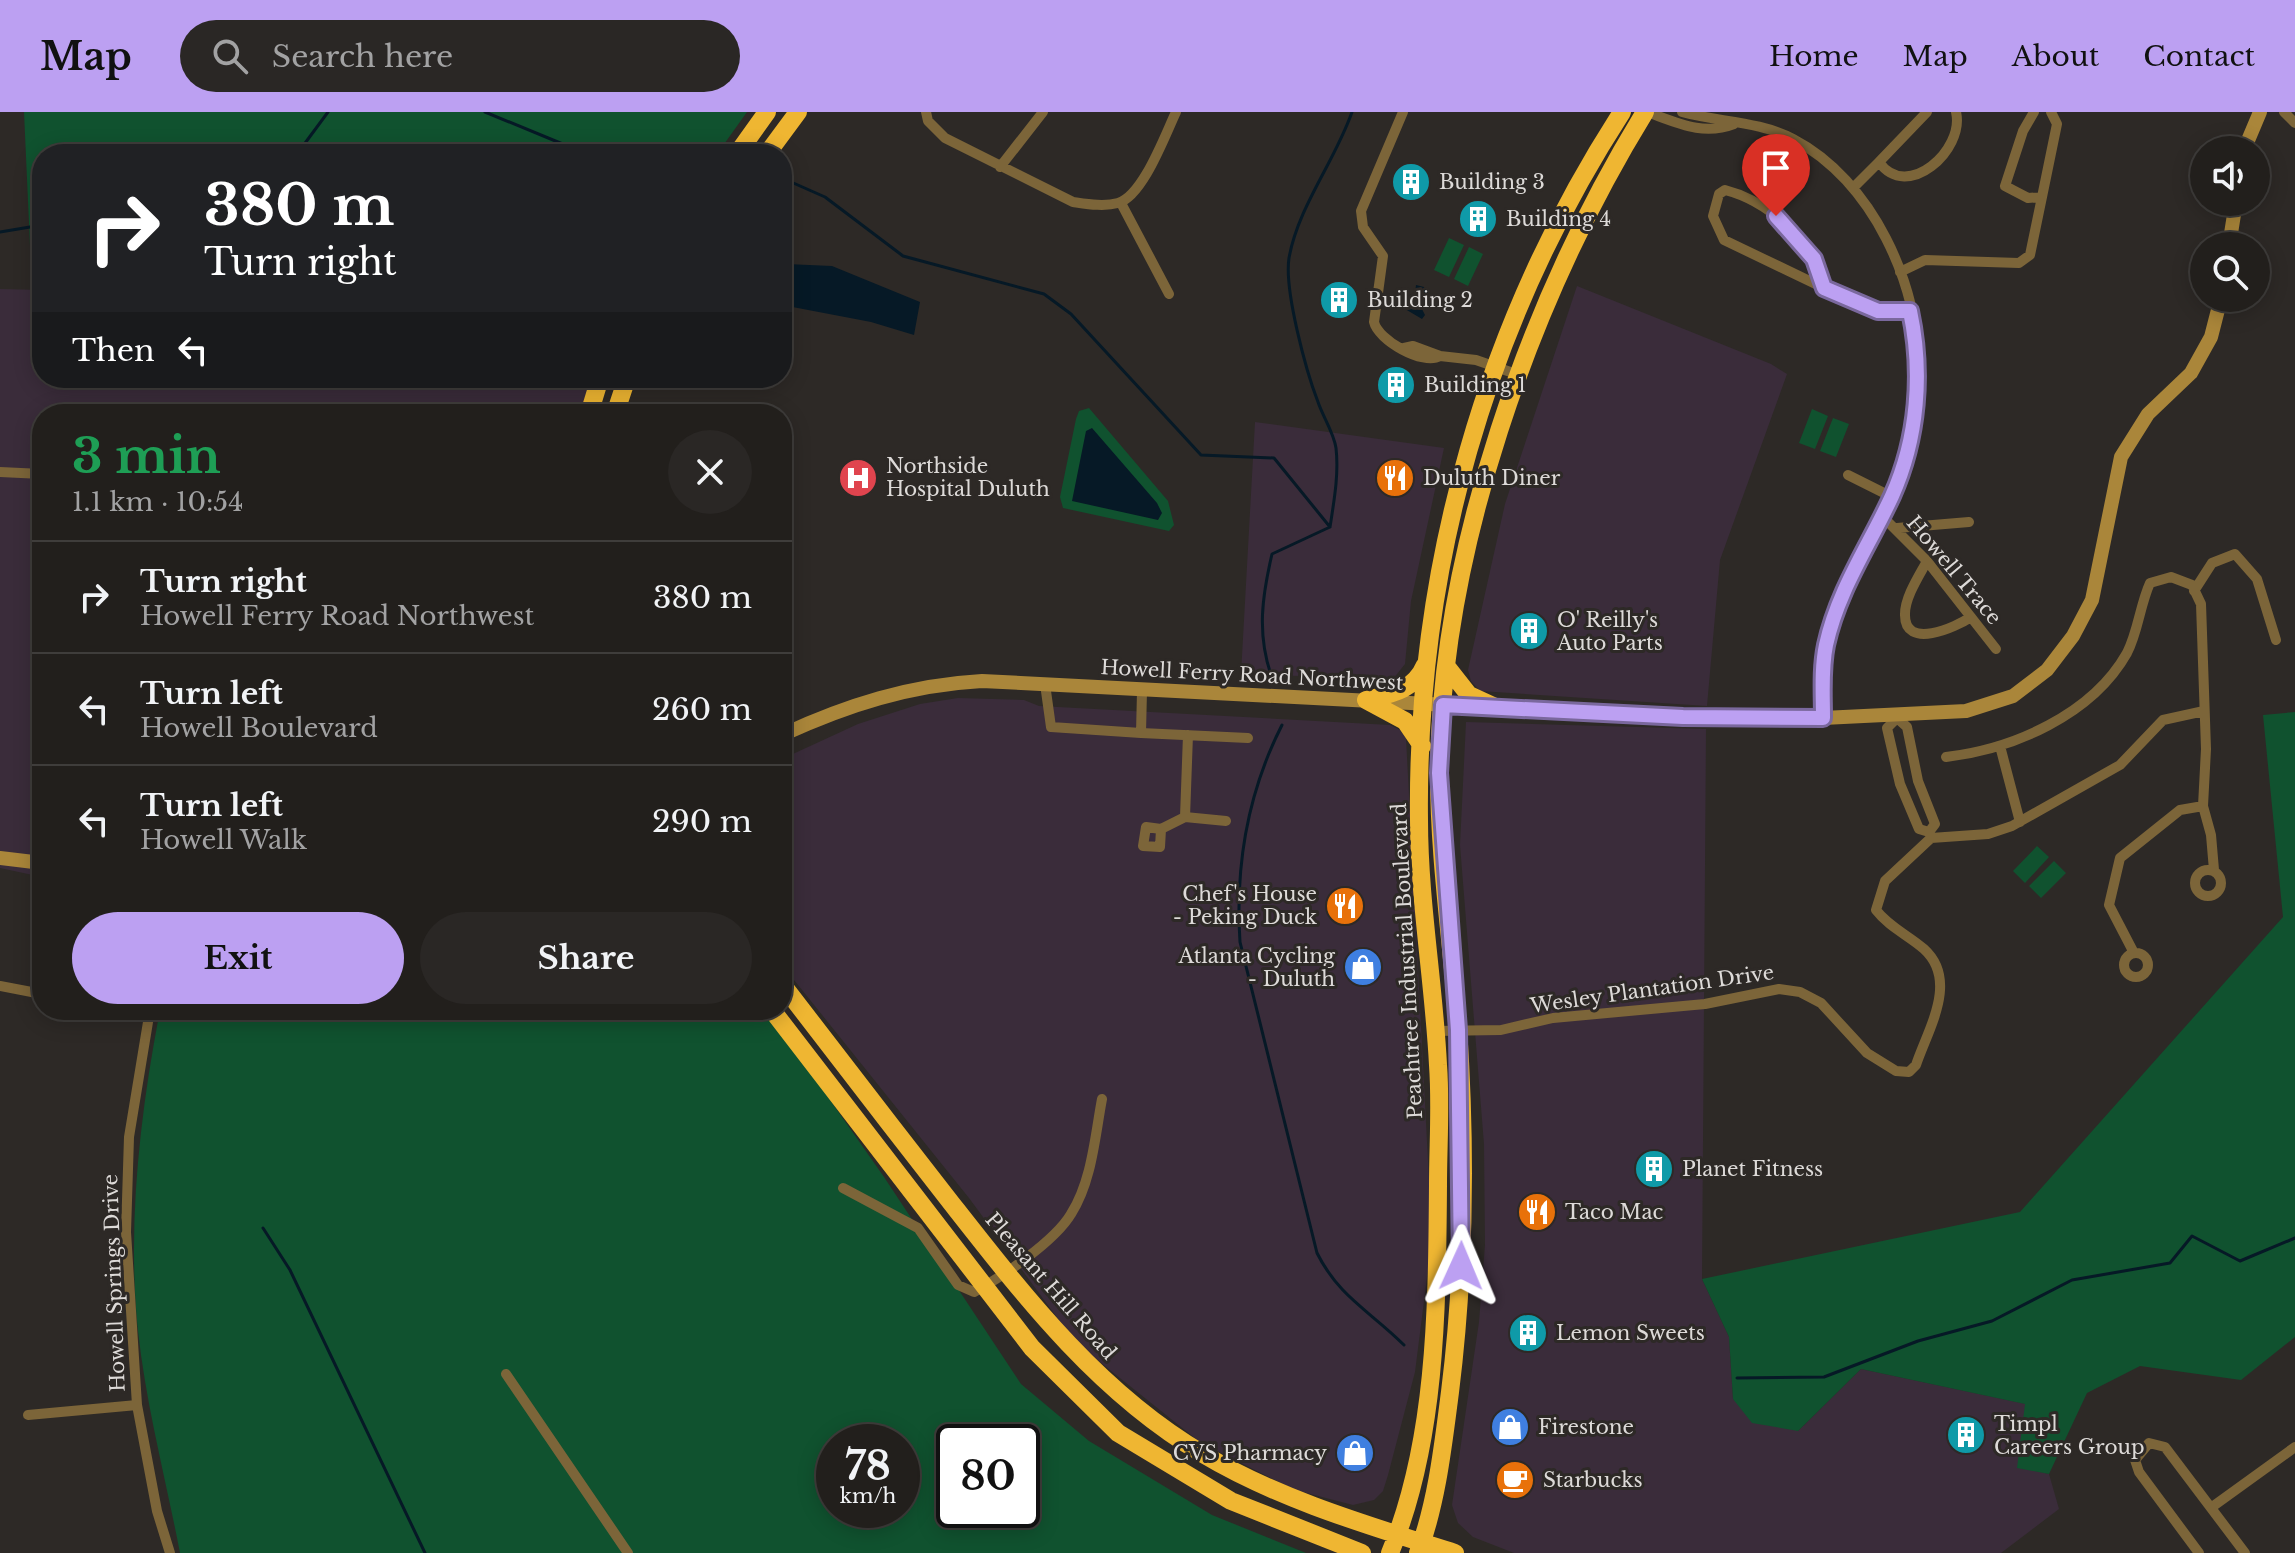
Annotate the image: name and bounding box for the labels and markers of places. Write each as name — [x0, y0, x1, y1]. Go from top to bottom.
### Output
pin — [1742, 134, 1810, 216]
building icon: Building 3 — [1390, 161, 1432, 203]
place label: Building 3 — [1439, 170, 1545, 194]
building icon: Building 4 — [1457, 198, 1499, 240]
place label: Building 4 — [1506, 207, 1611, 231]
building icon: Building 2 — [1318, 279, 1360, 321]
place label: Building 2 — [1367, 288, 1473, 312]
building icon: Building 1 — [1375, 364, 1417, 406]
place label: Building 1 — [1424, 373, 1526, 397]
place label: Northside Hospital Duluth — [886, 454, 1050, 501]
hospital icon: Northside Hospital Duluth — [837, 457, 879, 499]
restaurant icon: Duluth Diner — [1374, 457, 1416, 499]
place label: Duluth Diner — [1423, 466, 1561, 490]
place label: O' Reilly's Auto Parts — [1556, 608, 1663, 655]
building icon: O' Reilly's Auto Parts — [1508, 610, 1550, 652]
place label: Chef's House - Peking Duck — [1173, 882, 1318, 929]
restaurant icon: Chef's House - Peking Duck — [1324, 885, 1366, 927]
place label: Atlanta Cycling - Duluth — [1177, 944, 1336, 991]
shop icon: Atlanta Cycling - Duluth — [1342, 946, 1384, 988]
building icon: Planet Fitness — [1633, 1148, 1675, 1190]
place label: Planet Fitness — [1682, 1157, 1823, 1181]
restaurant icon: Taco Mac — [1516, 1191, 1558, 1233]
place label: Taco Mac — [1565, 1200, 1663, 1224]
building icon: Lemon Sweets — [1507, 1312, 1549, 1354]
place label: Lemon Sweets — [1556, 1321, 1705, 1345]
shop icon: Firestone — [1489, 1406, 1531, 1448]
place label: Timpl Careers Group — [1994, 1412, 2145, 1459]
building icon: Timpl Careers Group — [1945, 1414, 1987, 1456]
place label: Firestone — [1538, 1415, 1634, 1439]
shop icon: CVS Pharmacy — [1334, 1432, 1376, 1474]
place label: CVS Pharmacy — [1173, 1441, 1327, 1465]
cafe icon: Starbucks — [1494, 1459, 1536, 1501]
place label: Starbucks — [1543, 1468, 1643, 1492]

